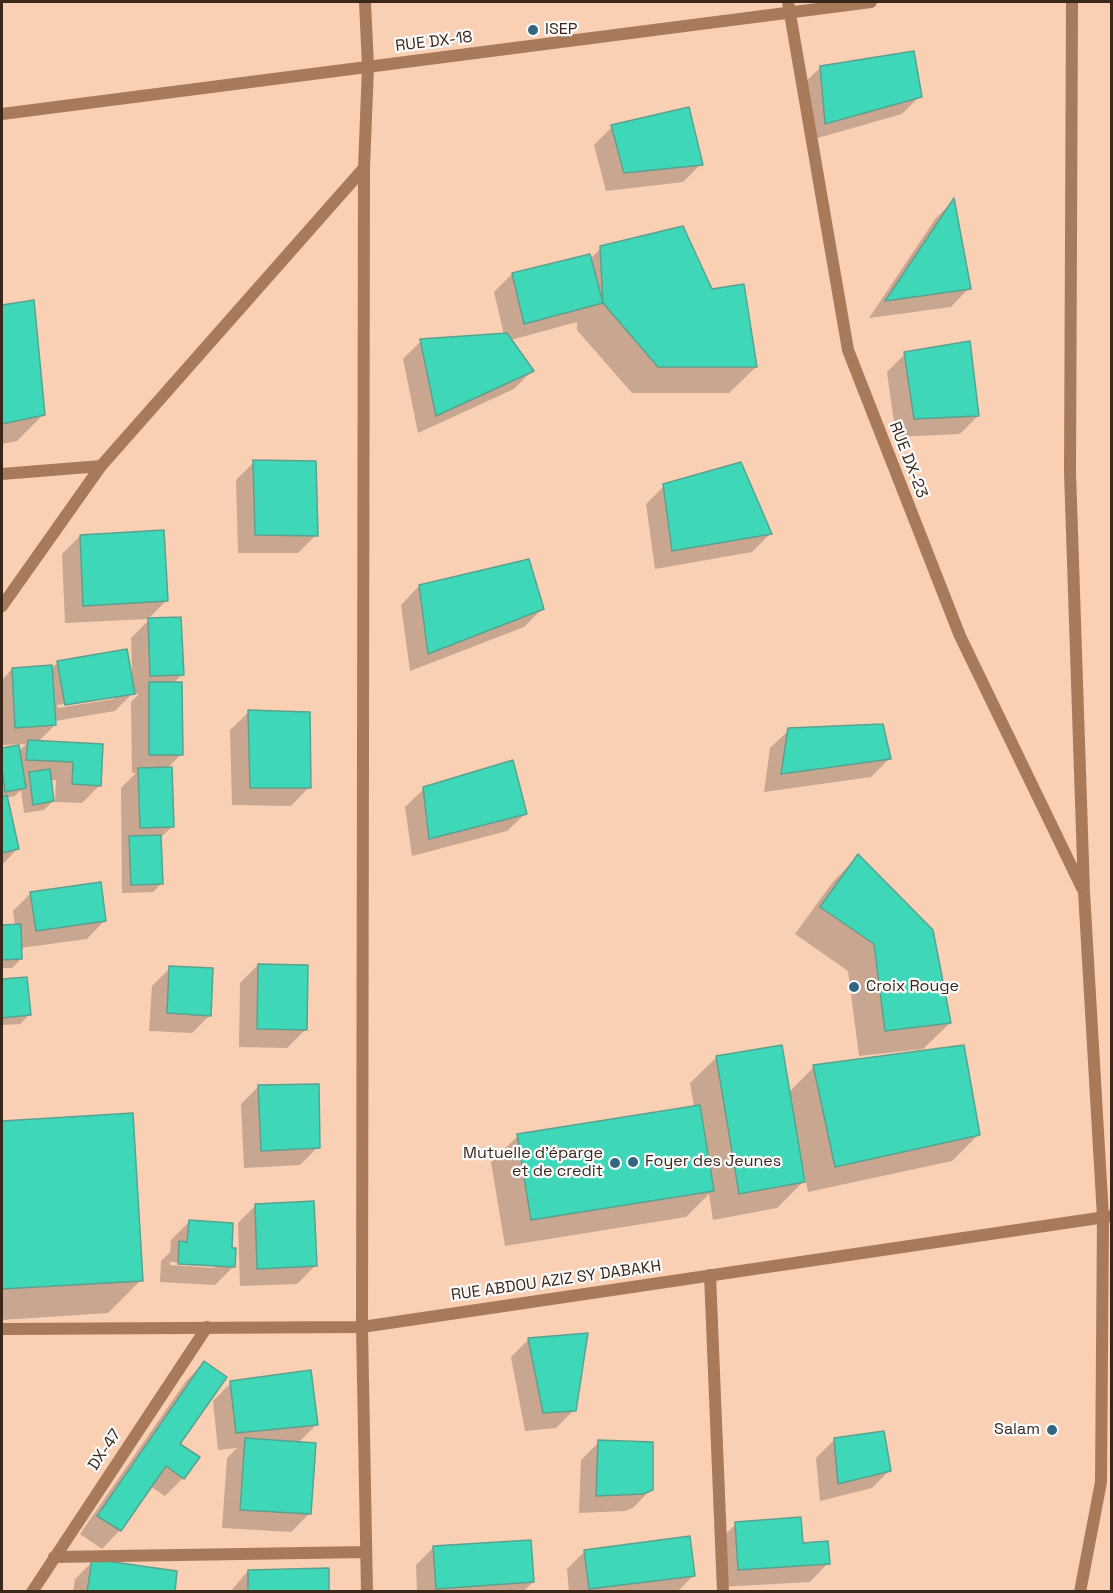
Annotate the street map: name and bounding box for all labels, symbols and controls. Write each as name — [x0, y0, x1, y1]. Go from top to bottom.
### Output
place label: ISEP — [545, 20, 577, 40]
marker: ISEP — [526, 23, 540, 37]
street label: RUE DX-18 — [394, 28, 474, 56]
street label: RUE DX-23 — [885, 419, 931, 501]
place label: Croix Rouge — [866, 977, 959, 997]
marker: Croix Rouge — [847, 980, 861, 994]
place label: Mutuelle d'éparge et de credit — [463, 1144, 603, 1182]
place label: Foyer des Jeunes — [645, 1152, 781, 1172]
marker: Foyer des Jeunes — [626, 1155, 640, 1169]
marker: Mutuelle d'éparge et de credit — [608, 1156, 622, 1170]
street label: RUE ABDOU AZIZ SY DABAKH — [450, 1257, 662, 1305]
place label: Salam — [994, 1420, 1040, 1440]
marker: Salam — [1045, 1423, 1059, 1437]
street label: DX-47 — [84, 1426, 126, 1474]

